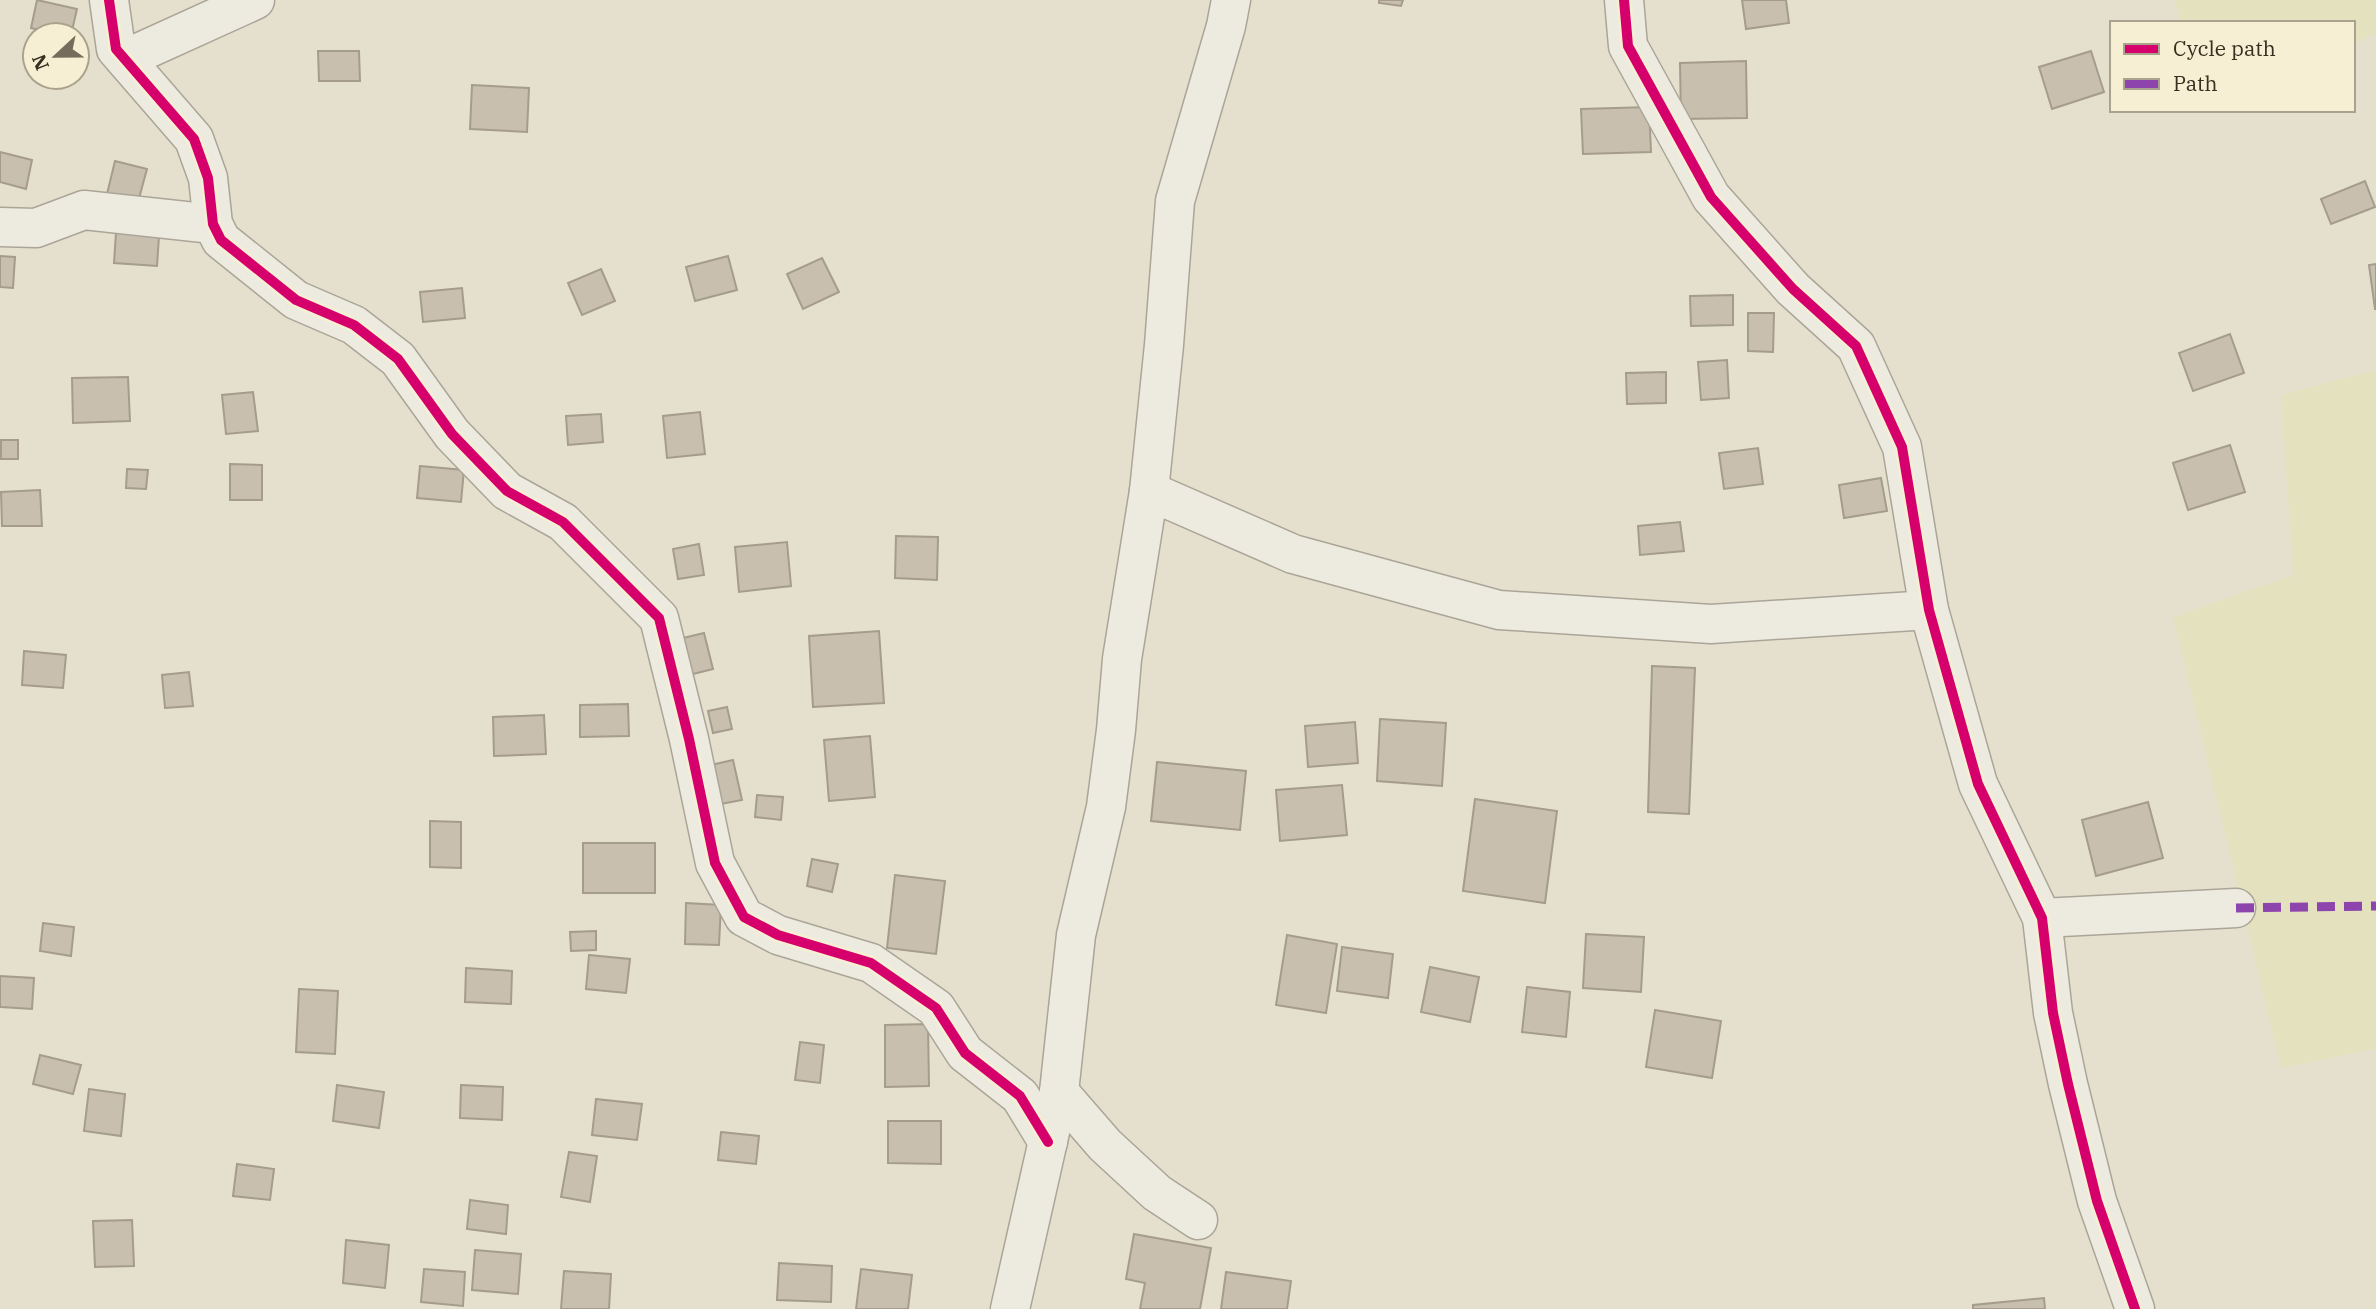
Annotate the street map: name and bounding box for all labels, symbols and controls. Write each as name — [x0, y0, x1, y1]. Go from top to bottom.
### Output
north arrow — [21, 21, 91, 91]
legend — [2110, 21, 2355, 112]
text: Cycle path — [2173, 34, 2276, 62]
text: N — [26, 51, 54, 74]
text: Path — [2173, 69, 2218, 97]

